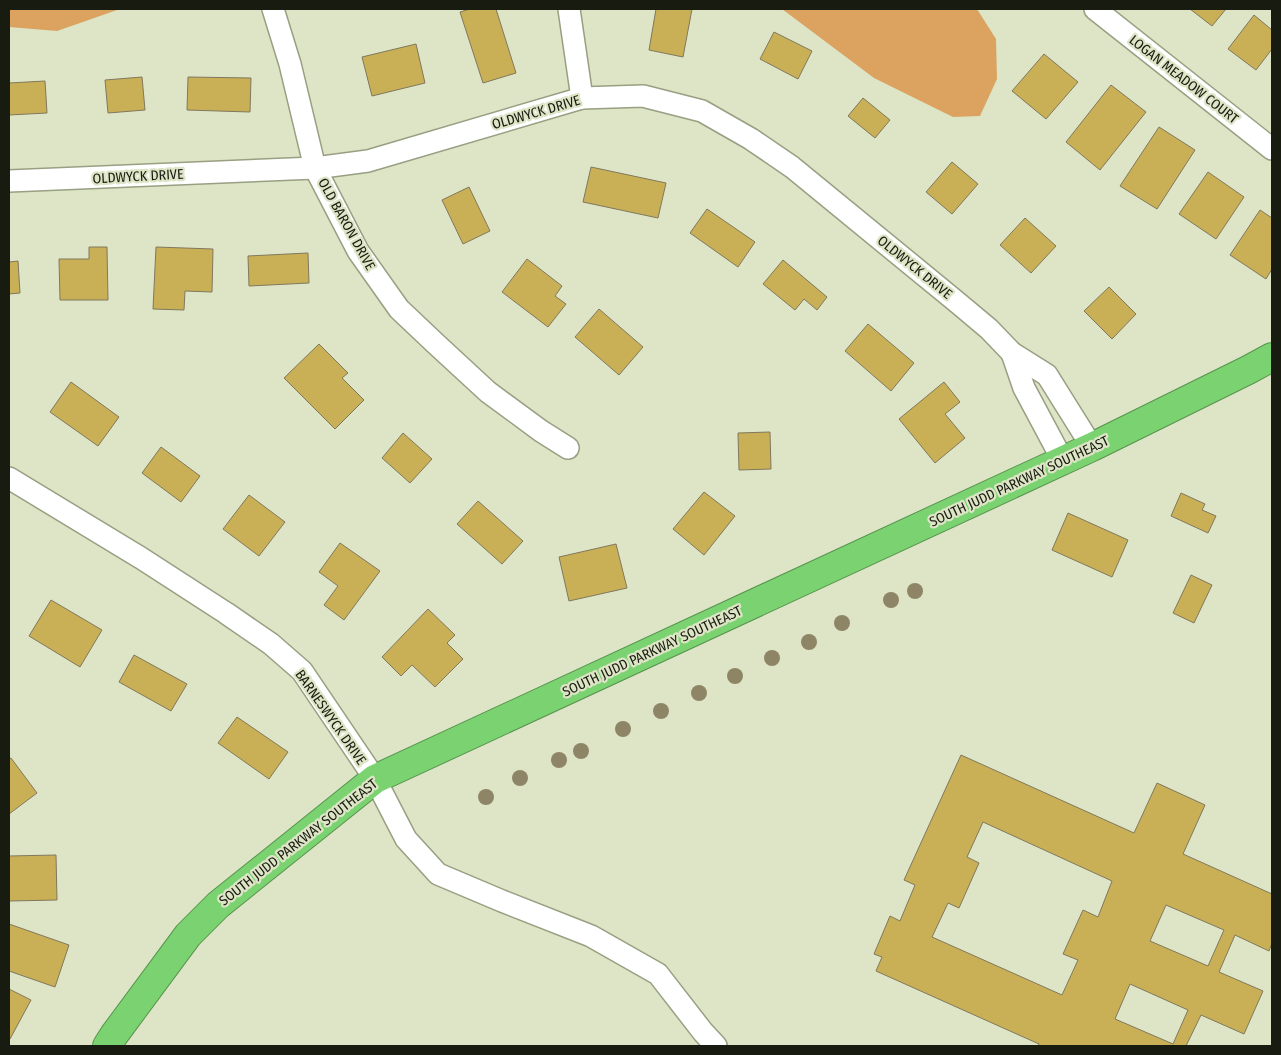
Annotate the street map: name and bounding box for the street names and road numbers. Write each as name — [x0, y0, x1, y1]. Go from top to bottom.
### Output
street label: LOGAN MEADOW COURT — [1126, 32, 1242, 128]
street label: OLDWYCK DRIVE — [490, 92, 583, 133]
street label: OLDWYCK DRIVE — [92, 166, 184, 187]
street label: OLD BARON DRIVE — [314, 175, 379, 274]
street label: OLDWYCK DRIVE — [874, 232, 956, 303]
street label: SOUTH JUDD PARKWAY SOUTHEAST — [927, 432, 1112, 531]
street label: SOUTH JUDD PARKWAY SOUTHEAST — [560, 602, 745, 701]
street label: BARNESWYCK DRIVE — [291, 666, 370, 768]
street label: SOUTH JUDD PARKWAY SOUTHEAST — [216, 775, 381, 909]

